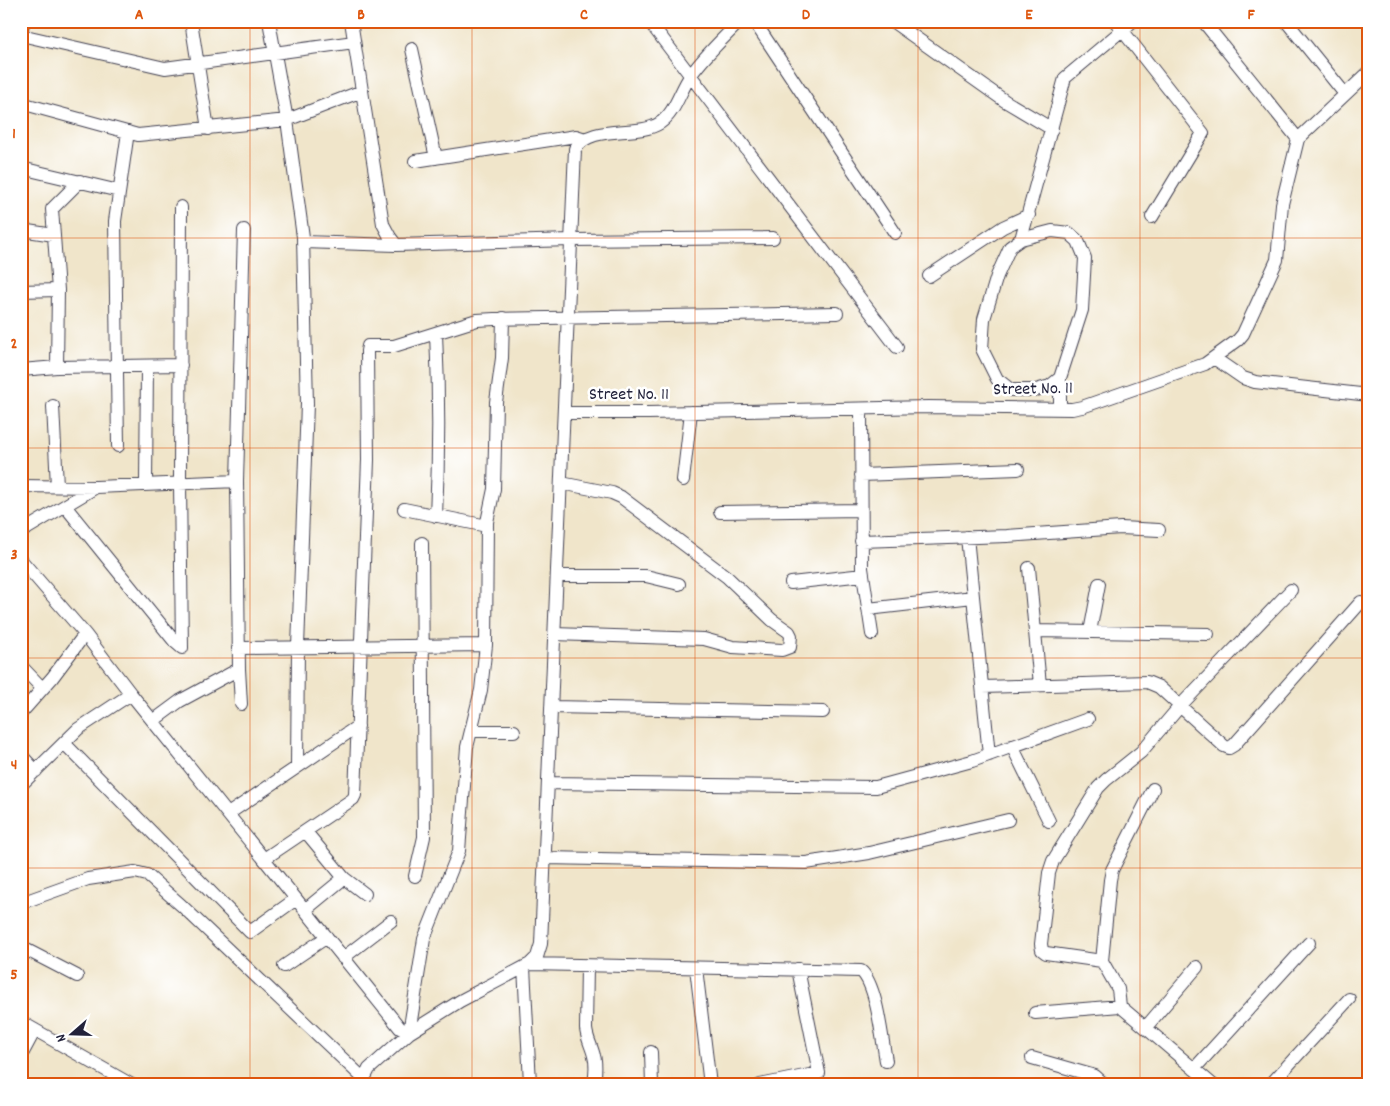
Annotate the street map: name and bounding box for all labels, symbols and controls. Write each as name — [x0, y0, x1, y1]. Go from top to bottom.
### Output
text: A — [135, 4, 144, 27]
text: B — [357, 4, 365, 27]
text: C — [580, 4, 588, 27]
text: D — [802, 4, 811, 27]
text: E — [1025, 4, 1033, 27]
text: F — [1247, 4, 1255, 27]
text: 1 — [12, 123, 16, 146]
text: 2 — [11, 333, 18, 356]
street label: Street No. 11 — [993, 377, 1073, 403]
street label: Street No. 11 — [589, 383, 669, 408]
text: 3 — [10, 544, 18, 567]
text: 4 — [11, 754, 17, 777]
text: 5 — [10, 964, 18, 987]
north arrow — [48, 1008, 98, 1058]
text: N — [51, 1031, 72, 1044]

